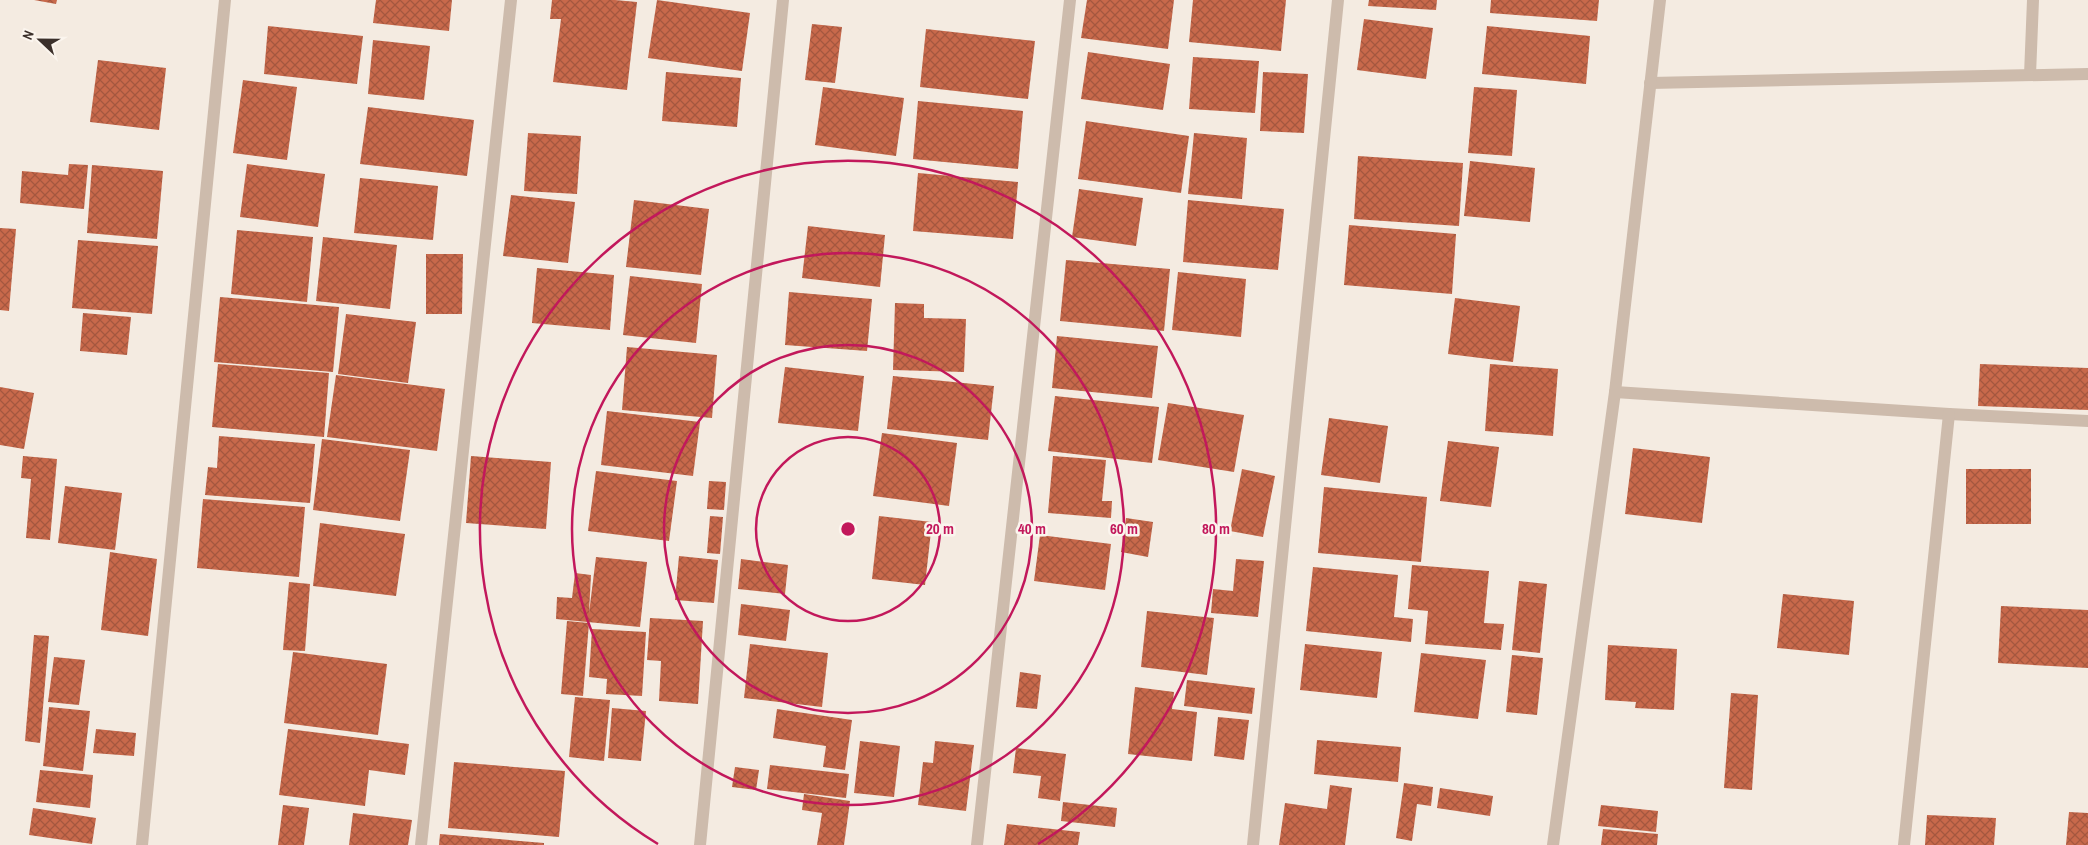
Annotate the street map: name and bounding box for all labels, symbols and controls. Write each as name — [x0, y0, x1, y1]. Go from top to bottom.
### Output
north arrow — [15, 15, 65, 65]
text: N — [18, 28, 38, 42]
text: 20 m — [926, 518, 954, 539]
text: 40 m — [1018, 518, 1046, 539]
text: 60 m — [1110, 518, 1138, 539]
text: 80 m — [1202, 518, 1230, 539]
centre of rings — [839, 520, 857, 538]

